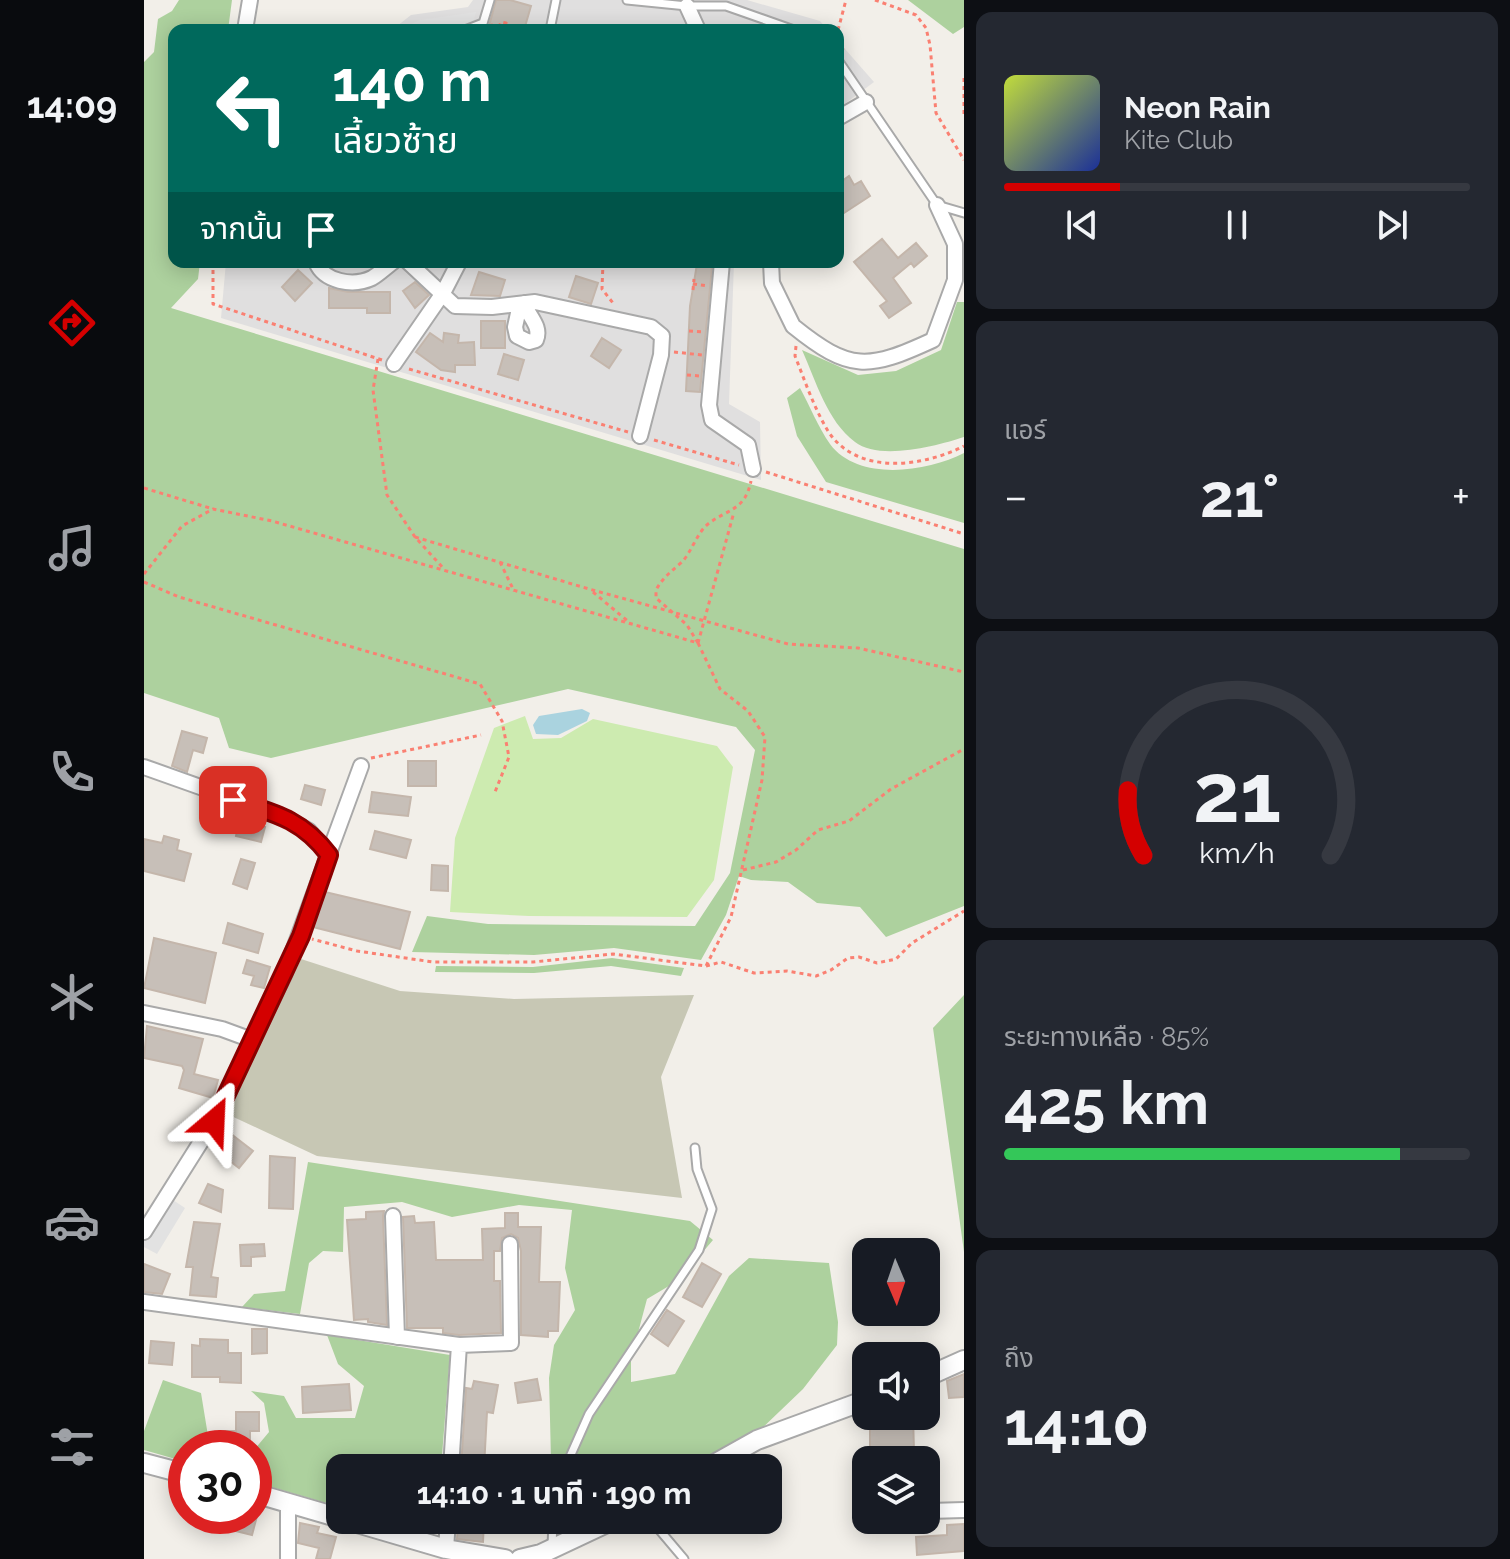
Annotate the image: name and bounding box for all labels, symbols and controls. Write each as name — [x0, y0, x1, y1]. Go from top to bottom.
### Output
text: 140 m — [332, 48, 492, 114]
icon: left — [200, 56, 304, 160]
text: 14:09 — [27, 84, 117, 126]
text: Neon Rain — [1124, 90, 1271, 125]
text: เลี้ยวซ้าย — [332, 119, 458, 161]
text: Kite Club — [1124, 125, 1233, 155]
icon: previous — [1060, 203, 1104, 247]
icon: pause — [1215, 203, 1259, 247]
icon: next — [1370, 203, 1414, 247]
icon: arrive — [299, 208, 343, 252]
text: จากนั้น — [200, 211, 283, 246]
icon: directions — [44, 295, 100, 351]
text: แอร์ — [1004, 415, 1046, 445]
text: 21° — [1200, 461, 1279, 531]
text: − — [1004, 471, 1028, 522]
text: + — [1452, 471, 1470, 522]
icon: music — [44, 520, 100, 576]
text: 21 — [1193, 743, 1281, 840]
icon: phone — [44, 744, 100, 800]
pin — [199, 766, 267, 834]
icon: arrive — [211, 778, 255, 822]
text: km/h — [1199, 836, 1275, 870]
icon: climate — [44, 969, 100, 1025]
text: ระยะทางเหลือ · 85% — [1004, 1022, 1209, 1052]
text: 425 km — [1004, 1068, 1209, 1138]
position arrow — [172, 1079, 256, 1163]
icon: car — [44, 1194, 100, 1250]
north arrow — [852, 1238, 940, 1326]
map controls — [852, 1238, 940, 1534]
button: sound — [852, 1342, 940, 1430]
text: ถึง — [1004, 1343, 1034, 1373]
text: 14:10 — [1004, 1389, 1149, 1459]
icon: filters — [44, 1419, 100, 1475]
speed limit sign: 30 — [168, 1430, 272, 1534]
button: layers — [852, 1446, 940, 1534]
text: 14:10 · 1 นาที · 190 m — [417, 1476, 691, 1511]

